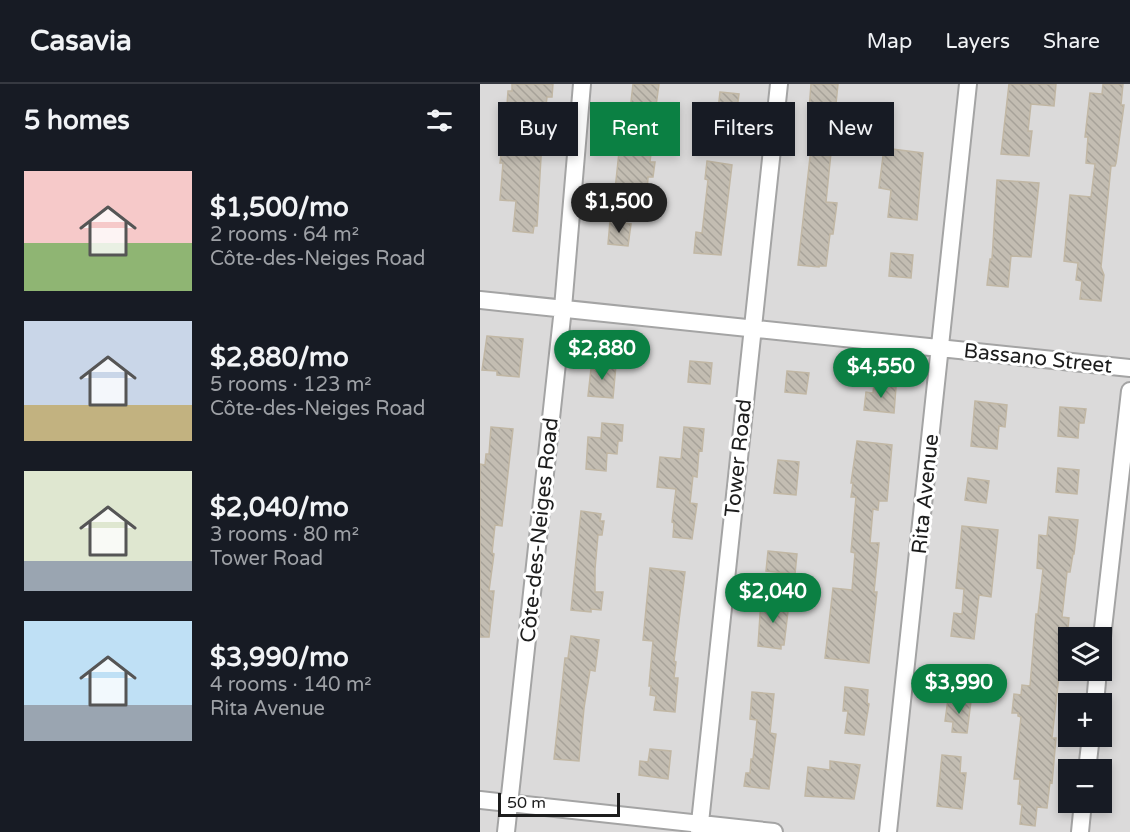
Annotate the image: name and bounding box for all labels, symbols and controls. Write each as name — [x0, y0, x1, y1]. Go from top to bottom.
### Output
text: Casavia — [30, 24, 132, 58]
text: Map — [867, 29, 912, 54]
text: Layers — [945, 29, 1010, 54]
text: Share — [1043, 29, 1100, 54]
chip: Buy — [498, 102, 578, 156]
chip: Rent — [590, 102, 680, 156]
chip: Filters — [692, 102, 795, 156]
chip: New — [807, 102, 894, 156]
icon: filters — [423, 104, 456, 137]
text: 5 homes — [24, 105, 130, 136]
pin: $1,500 — [570, 183, 668, 234]
text: $1,500 — [585, 190, 653, 214]
text: $1,500/mo — [210, 192, 349, 223]
icon: home — [72, 195, 144, 267]
text: 2 rooms · 64 m² — [210, 223, 359, 247]
text: Côte-des-Neiges Road — [210, 247, 425, 271]
pin: $2,880 — [553, 330, 651, 381]
text: $2,880 — [568, 337, 636, 361]
street label: Bassano Street — [962, 338, 1114, 379]
text: $2,880/mo — [210, 342, 349, 373]
icon: home — [72, 345, 144, 417]
pin: $4,550 — [832, 348, 930, 399]
text: $4,550 — [847, 355, 915, 379]
text: 5 rooms · 123 m² — [210, 373, 372, 397]
text: Côte-des-Neiges Road — [210, 397, 425, 421]
street label: Tower Road — [720, 398, 757, 518]
street label: Côte-des-Neiges Road — [515, 416, 564, 644]
street label: Rita Avenue — [907, 433, 944, 555]
text: $2,040/mo — [210, 492, 349, 523]
icon: home — [72, 495, 144, 567]
text: 3 rooms · 80 m² — [210, 523, 359, 547]
text: Tower Road — [210, 547, 323, 571]
pin: $2,040 — [724, 573, 822, 624]
text: $2,040 — [739, 580, 807, 604]
map controls — [1058, 627, 1112, 813]
button: layers — [1058, 627, 1112, 681]
text: $3,990/mo — [210, 642, 349, 673]
icon: home — [72, 645, 144, 717]
pin: $3,990 — [910, 664, 1008, 715]
text: $3,990 — [925, 671, 993, 695]
text: 4 rooms · 140 m² — [210, 673, 372, 697]
button: + — [1058, 693, 1112, 747]
text: Rita Avenue — [210, 697, 325, 721]
button: − — [1058, 759, 1112, 813]
scale bar — [498, 790, 620, 818]
text: 50 m — [507, 793, 546, 813]

